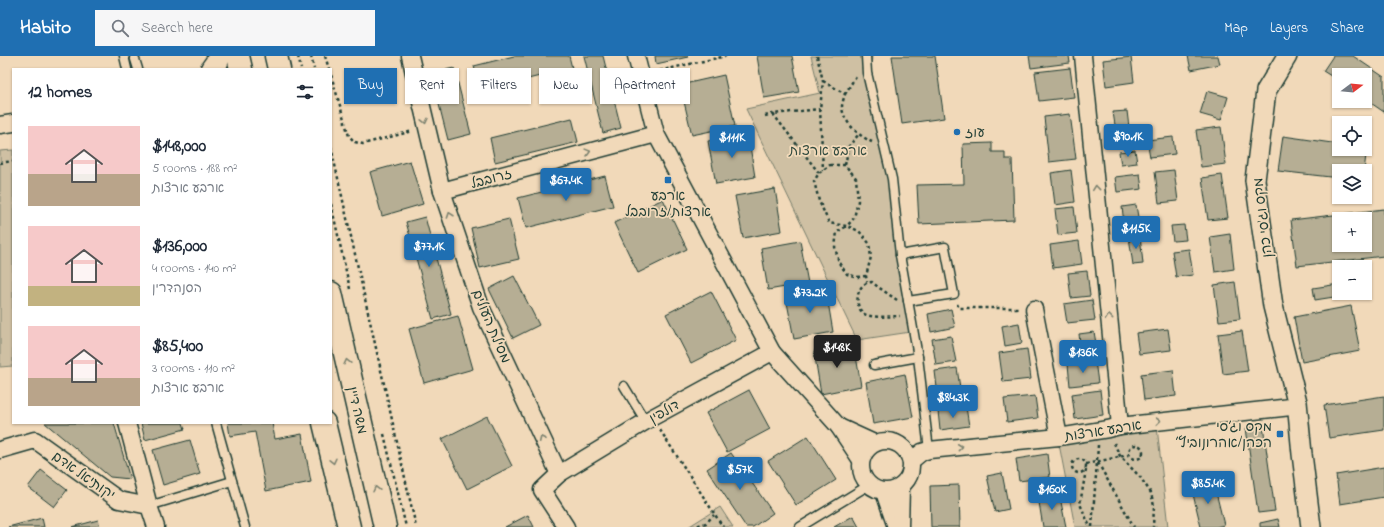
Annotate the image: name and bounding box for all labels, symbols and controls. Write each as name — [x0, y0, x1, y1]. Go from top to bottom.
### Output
search box — [95, 10, 375, 46]
text: Habito — [20, 15, 71, 42]
icon: search — [109, 17, 131, 39]
text: Search here — [141, 17, 213, 39]
text: Map — [1224, 18, 1248, 39]
text: Layers — [1270, 18, 1308, 39]
text: Share — [1330, 18, 1364, 39]
chip: Buy — [344, 68, 397, 104]
chip: Rent — [405, 68, 459, 104]
chip: Filters — [467, 68, 531, 104]
chip: New — [539, 68, 592, 104]
chip: Apartment — [600, 68, 690, 104]
north arrow — [1332, 68, 1372, 108]
map controls — [1332, 68, 1372, 300]
text: 12 homes — [28, 80, 92, 105]
icon: filters — [294, 81, 316, 103]
button: locate — [1332, 116, 1372, 156]
one-way arrow — [421, 118, 429, 124]
place label: עוז — [965, 123, 985, 144]
pin: $90.1K — [1095, 124, 1161, 158]
pin: $111K — [704, 125, 760, 159]
marker: עוז — [952, 127, 962, 137]
text: $90.1K — [1113, 127, 1143, 146]
text: $111K — [719, 128, 745, 147]
text: $148,000 — [152, 134, 206, 159]
park label: ארבע ארצות — [788, 141, 867, 162]
icon: home — [60, 142, 108, 190]
one-way arrow — [584, 148, 591, 157]
text: 5 rooms · 188 m² — [152, 159, 237, 178]
street label: זרובבל — [468, 164, 514, 195]
button: layers — [1332, 164, 1372, 204]
pin: $67.4K — [533, 168, 599, 202]
text: $67.4K — [549, 171, 583, 190]
marker: ארבע ארצות/זרובבל — [663, 175, 673, 185]
street label: מקס וג'סי כהן — [1248, 177, 1279, 259]
text: ארבע ארצות — [152, 179, 224, 198]
one-way arrow — [1092, 185, 1101, 191]
place label: ארבע ארצות/זרובבל — [625, 186, 711, 223]
one-way arrow — [446, 212, 455, 219]
button: + — [1332, 212, 1372, 252]
pin: $115K — [1108, 216, 1164, 250]
text: $115K — [1121, 219, 1151, 238]
text: $136,000 — [152, 234, 207, 259]
pin: $77.1K — [396, 234, 462, 268]
text: $77.1K — [413, 237, 445, 256]
icon: home — [60, 242, 108, 290]
text: 4 rooms · 140 m² — [152, 259, 236, 278]
button: − — [1332, 260, 1372, 300]
text: הסנהדרין — [152, 279, 202, 298]
pin: $73.2K — [777, 280, 843, 314]
text: $73.2K — [793, 283, 827, 302]
street label: מסילת העולים — [466, 286, 516, 367]
one-way arrow — [1105, 314, 1114, 320]
text: $85,400 — [152, 334, 203, 359]
pin: $148K — [809, 335, 865, 369]
text: $148K — [823, 338, 851, 357]
pin: $136K — [1055, 340, 1111, 374]
icon: home — [60, 342, 108, 390]
text: $136K — [1068, 343, 1098, 362]
text: 3 rooms · 110 m² — [152, 359, 235, 378]
one-way arrow — [343, 359, 352, 366]
text: ארבע ארצות — [152, 379, 224, 398]
street label: משה דיין — [341, 384, 372, 436]
pin: $84.3K — [920, 385, 986, 419]
text: $84.3K — [937, 388, 969, 407]
street label: דולפין — [646, 395, 684, 429]
street label: ארבע ארצות — [1062, 415, 1143, 448]
one-way arrow — [1155, 417, 1161, 426]
place label: מקס וג׳סי הכהן/אהרונוביץ׳ — [1175, 417, 1272, 454]
marker: מקס וג׳סי הכהן/אהרונוביץ׳ — [1275, 429, 1285, 439]
one-way arrow — [539, 435, 547, 443]
one-way arrow — [957, 443, 963, 452]
street label: יקותיאל אדם — [47, 447, 119, 506]
pin: $57K — [716, 457, 764, 491]
one-way arrow — [329, 458, 337, 464]
text: $57K — [727, 460, 753, 479]
pin: $85.4K — [1175, 471, 1241, 505]
text: $85.4K — [1191, 474, 1225, 493]
pin: $160K — [1024, 477, 1080, 511]
text: $160K — [1037, 480, 1067, 499]
one-way arrow — [373, 486, 381, 492]

